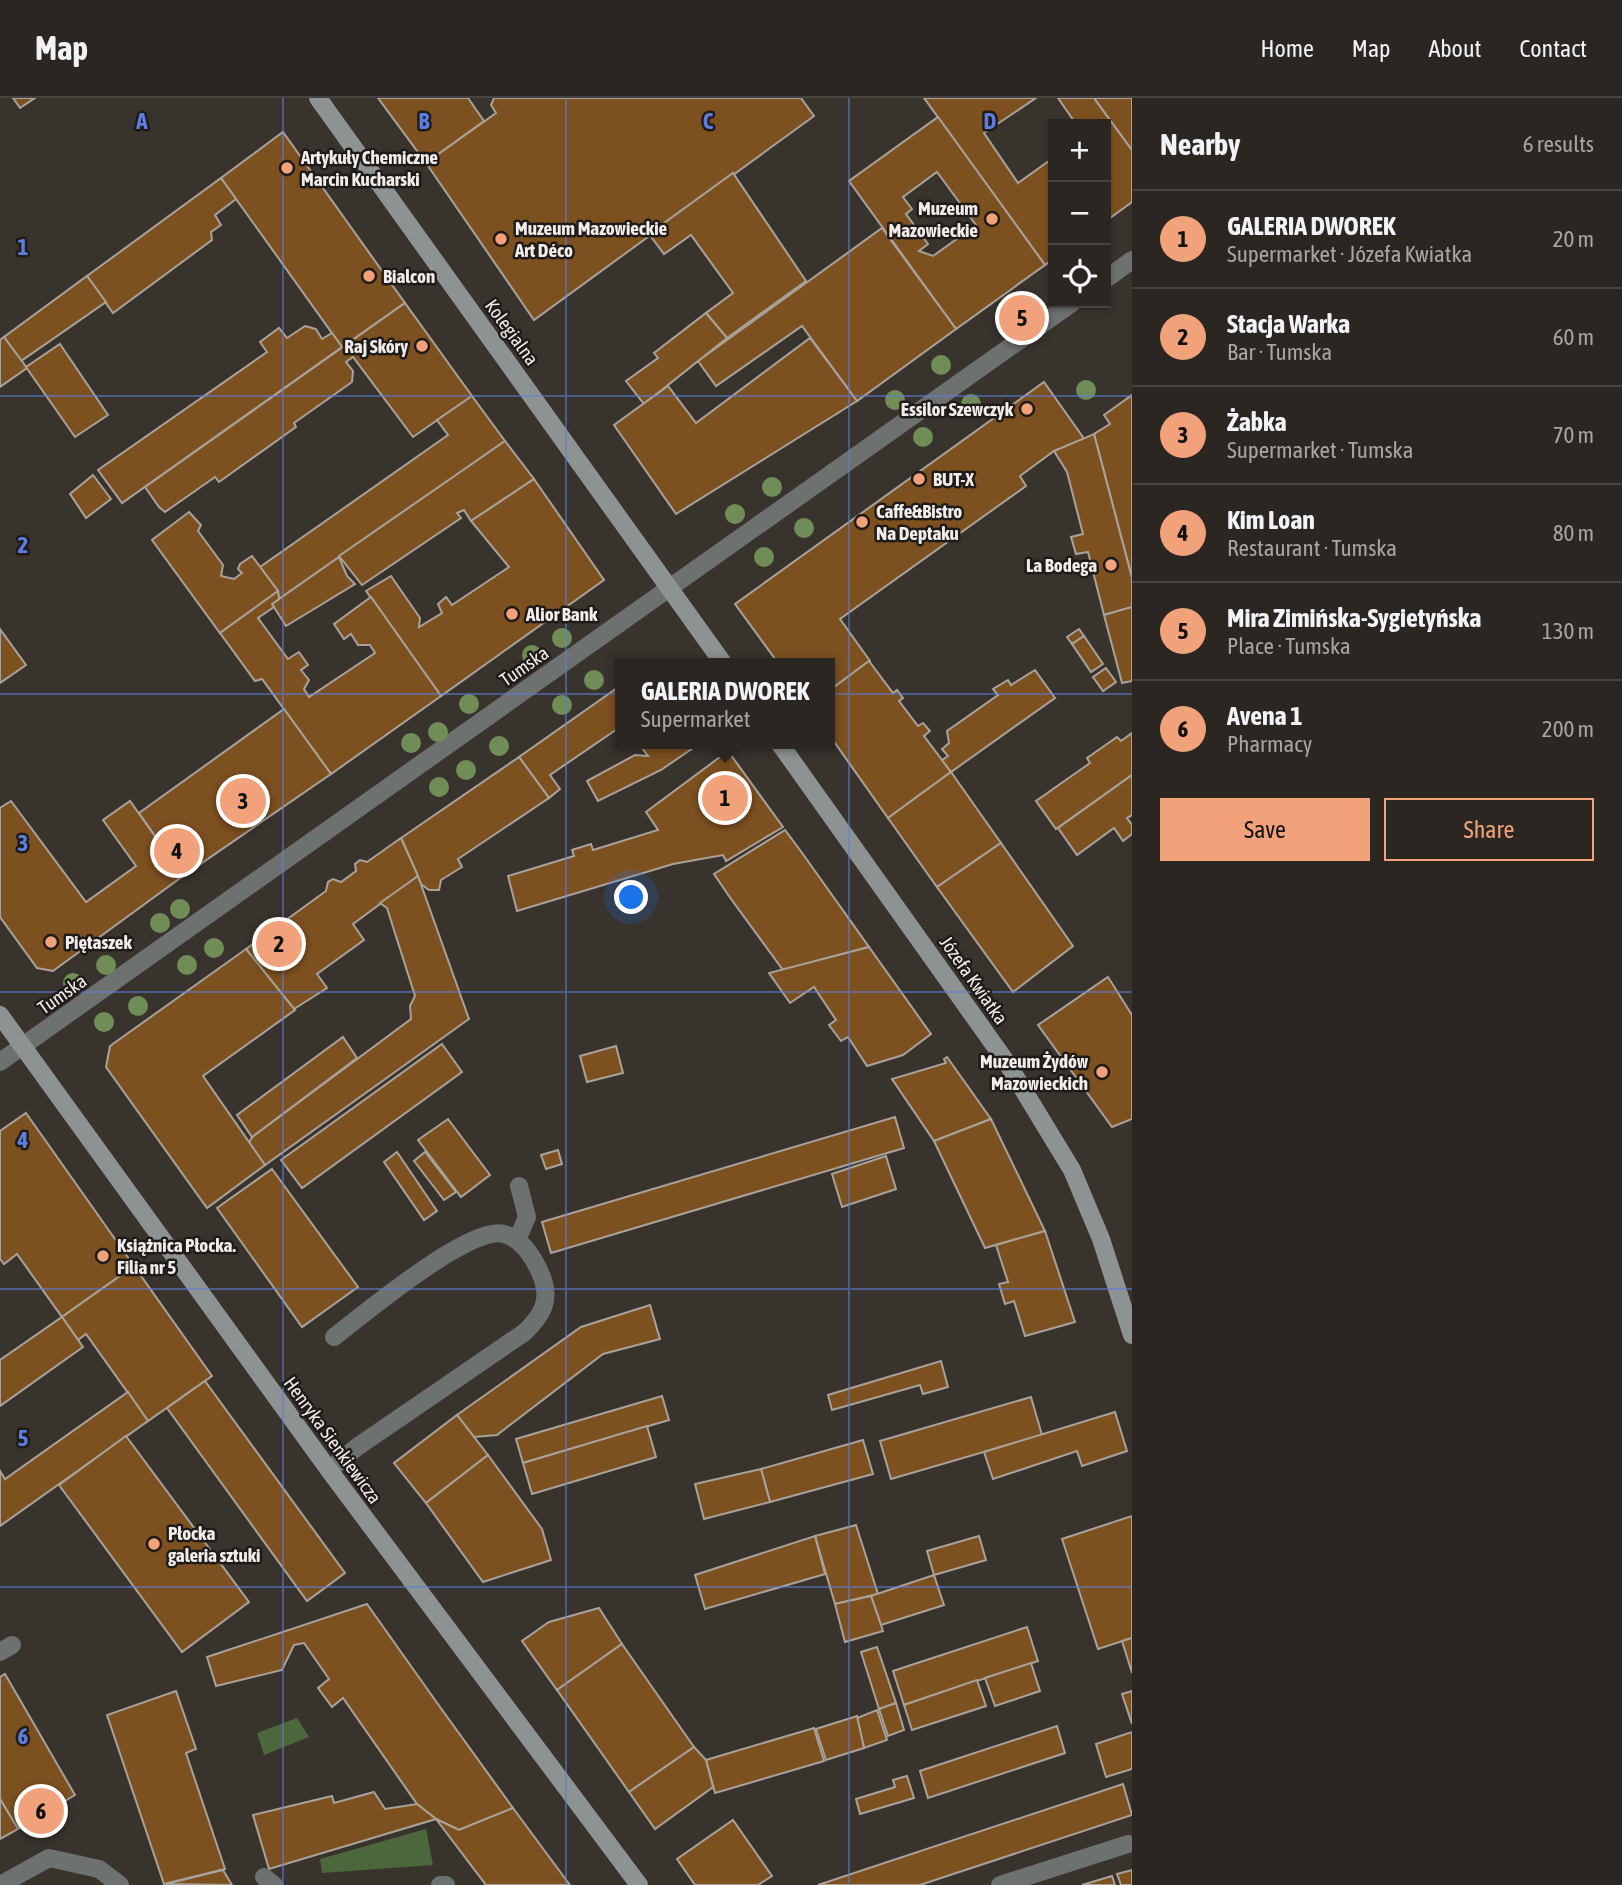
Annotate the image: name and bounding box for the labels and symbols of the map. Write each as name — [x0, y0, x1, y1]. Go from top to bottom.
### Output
text: A — [135, 108, 148, 134]
text: B — [419, 108, 430, 134]
text: C — [703, 108, 714, 134]
text: D — [984, 108, 997, 134]
place label: Artykuły Chemiczne Marcin Kucharski — [300, 146, 438, 190]
marker: Artykuły Chemiczne Marcin Kucharski — [279, 160, 295, 176]
place label: Muzeum Mazowieckie — [889, 197, 978, 241]
marker: Muzeum Mazowieckie — [984, 211, 1000, 227]
place label: Muzeum Mazowieckie Art Déco — [514, 217, 668, 261]
marker: Muzeum Mazowieckie Art Déco — [493, 231, 509, 247]
text: 1 — [18, 234, 29, 260]
place label: Bialcon — [383, 265, 435, 287]
marker: Bialcon — [361, 268, 377, 284]
pin: 5 — [999, 292, 1045, 344]
street label: Kolegialna — [481, 295, 543, 369]
place label: Raj Skóry — [344, 335, 408, 357]
marker: Raj Skóry — [414, 338, 430, 354]
place label: Essilor Szewczyk — [901, 398, 1014, 420]
marker: Essilor Szewczyk — [1019, 401, 1035, 417]
place label: BUT-X — [933, 468, 974, 490]
marker: BUT-X — [911, 471, 927, 487]
place label: Caffe&Bistro Na Deptaku — [876, 500, 962, 544]
marker: Caffe&Bistro Na Deptaku — [854, 514, 870, 530]
text: 2 — [18, 532, 28, 558]
place label: La Bodega — [1026, 554, 1097, 576]
marker: La Bodega — [1103, 557, 1119, 573]
place label: Alior Bank — [525, 603, 598, 625]
marker: Alior Bank — [504, 606, 520, 622]
street label: Tumska — [496, 641, 552, 691]
pin: 1 — [702, 772, 748, 824]
pin: 3 — [220, 775, 266, 827]
pin: 4 — [154, 825, 200, 877]
text: 3 — [18, 830, 28, 856]
your location — [614, 880, 648, 914]
pin: 2 — [256, 918, 302, 970]
place label: Piętaszek — [65, 931, 132, 953]
street label: Józefa Kwiatka — [936, 932, 1012, 1028]
marker: Piętaszek — [43, 934, 59, 950]
street label: Tumska — [34, 969, 90, 1019]
place label: Muzeum Żydów Mazowieckich — [980, 1050, 1089, 1094]
marker: Muzeum Żydów Mazowieckich — [1094, 1064, 1110, 1080]
text: 4 — [17, 1127, 29, 1153]
place label: Książnica Płocka. Filia nr 5 — [117, 1234, 236, 1278]
marker: Książnica Płocka. Filia nr 5 — [95, 1248, 111, 1264]
street label: Henryka Sienkiewicza — [280, 1372, 386, 1508]
text: 5 — [18, 1425, 29, 1451]
place label: Płocka galeria sztuki — [168, 1522, 260, 1566]
marker: Płocka galeria sztuki — [146, 1536, 162, 1552]
text: 6 — [18, 1723, 29, 1749]
pin: 6 — [18, 1785, 64, 1837]

